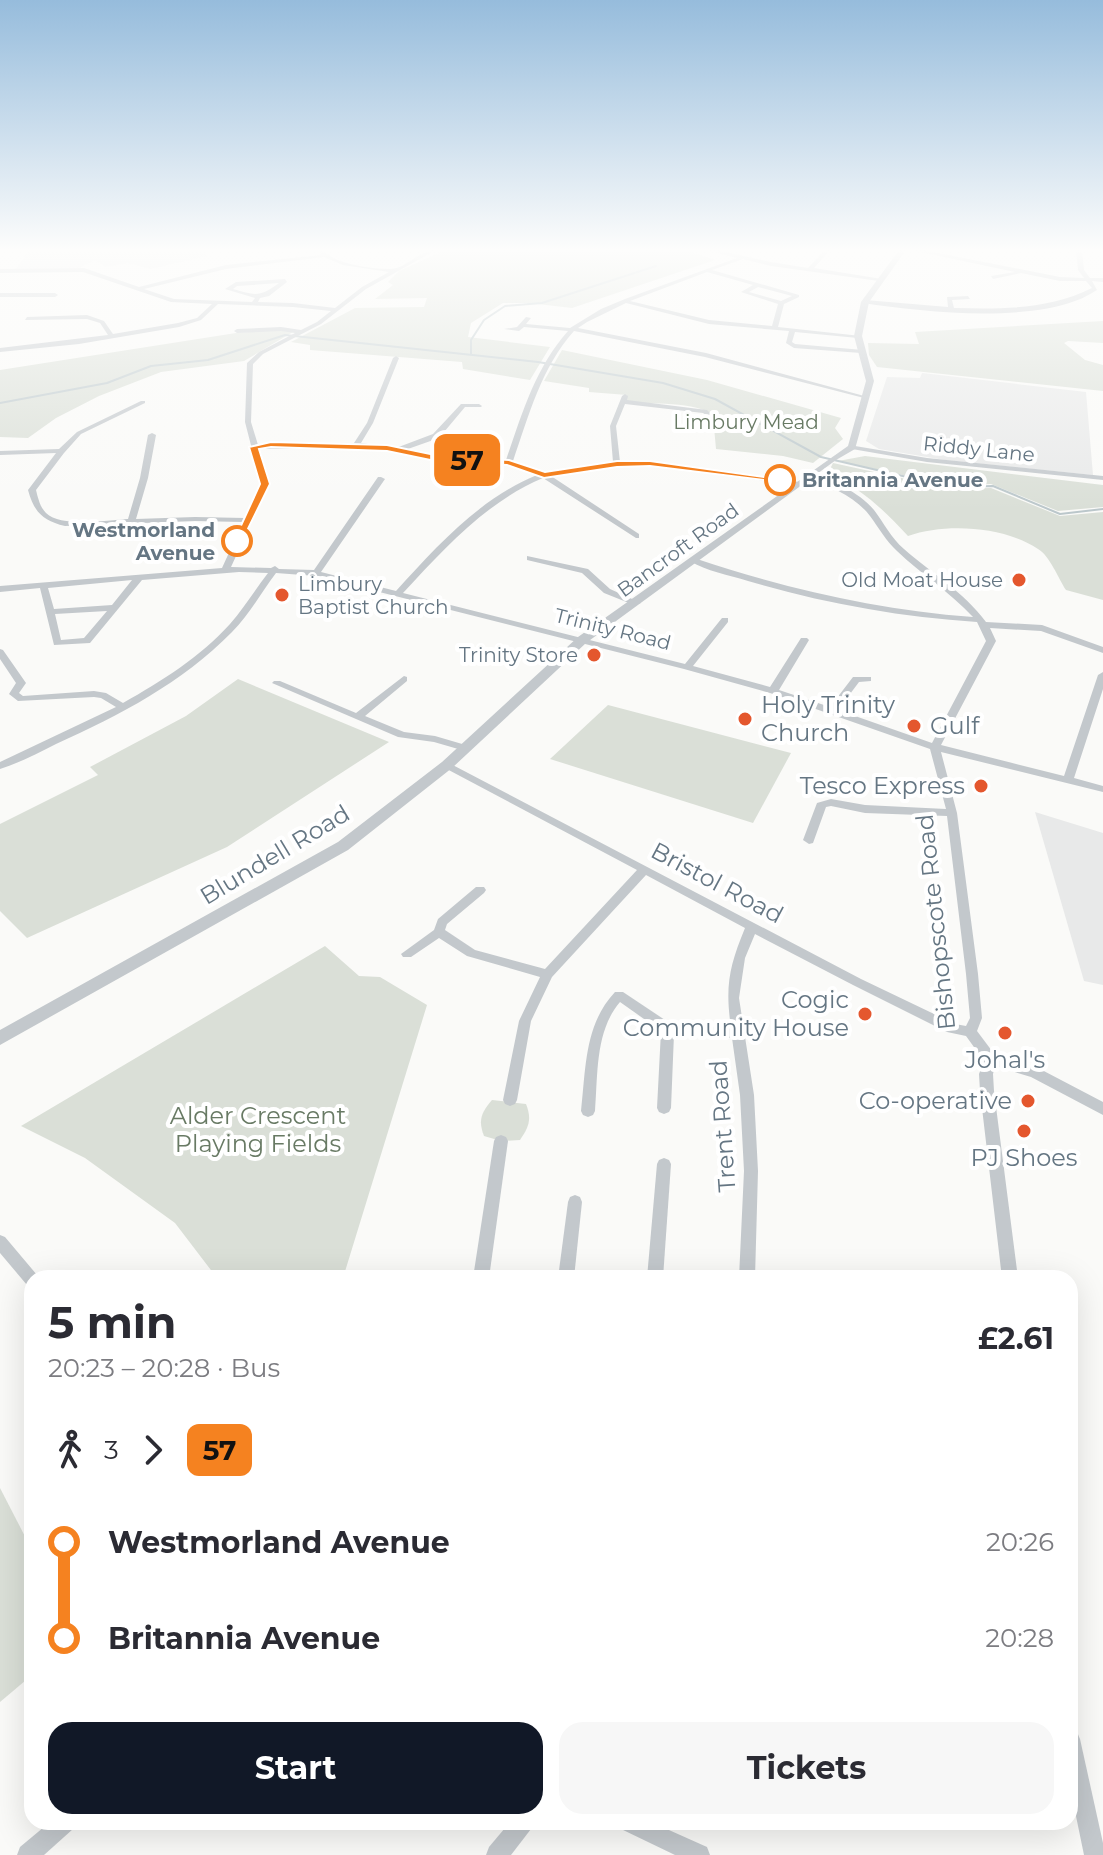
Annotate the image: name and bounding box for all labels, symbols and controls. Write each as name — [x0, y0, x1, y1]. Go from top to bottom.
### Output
park label: Limbury Mead — [673, 410, 819, 434]
street label: Riddy Lane — [922, 431, 1036, 467]
line badge: 57 — [431, 434, 503, 486]
text: 57 — [450, 443, 484, 477]
marker: Britannia Avenue — [765, 465, 795, 495]
place label: Britannia Avenue — [802, 468, 983, 492]
street label: Bancroft Road — [613, 498, 743, 602]
place label: Westmorland Avenue — [72, 518, 215, 565]
marker: Westmorland Avenue — [222, 526, 252, 556]
place label: Old Moat House — [841, 568, 1003, 592]
marker: Old Moat House — [1010, 571, 1028, 589]
place label: Limbury Baptist Church — [298, 572, 449, 619]
marker: Limbury Baptist Church — [273, 586, 291, 604]
street label: Trinity Road — [552, 603, 674, 655]
place label: Trinity Store — [459, 643, 578, 667]
marker: Trinity Store — [585, 646, 603, 664]
place label: Holy Trinity Church — [761, 690, 895, 747]
marker: Holy Trinity Church — [736, 710, 754, 728]
place label: Gulf — [930, 711, 980, 740]
marker: Gulf — [905, 717, 923, 735]
place label: Tesco Express — [800, 771, 965, 800]
marker: Tesco Express — [972, 777, 990, 795]
street label: Blundell Road — [195, 798, 355, 911]
street label: Bishopscote Road — [910, 813, 961, 1031]
street label: Bristol Road — [646, 836, 788, 930]
place label: Cogic Community House — [623, 985, 849, 1042]
marker: Cogic Community House — [856, 1005, 874, 1023]
marker: Johal's — [996, 1024, 1014, 1042]
place label: Johal's — [964, 1045, 1045, 1074]
street label: Trent Road — [703, 1059, 742, 1193]
place label: Co-operative — [859, 1086, 1012, 1115]
marker: Co-operative — [1019, 1092, 1037, 1110]
park label: Alder Crescent Playing Fields — [170, 1101, 347, 1158]
marker: PJ Shoes — [1015, 1122, 1033, 1140]
place label: PJ Shoes — [971, 1143, 1077, 1172]
text: 5 min — [48, 1295, 176, 1349]
text: £2.61 — [978, 1320, 1054, 1357]
text: 20:23 – 20:28 · Bus — [48, 1352, 280, 1384]
icon: walk — [48, 1428, 92, 1472]
icon: forward — [131, 1428, 175, 1472]
text: 57 — [203, 1433, 236, 1467]
text: 3 — [104, 1434, 119, 1466]
text: Westmorland Avenue — [108, 1524, 450, 1561]
text: 20:26 — [986, 1526, 1054, 1558]
text: Britannia Avenue — [108, 1620, 380, 1657]
text: 20:28 — [985, 1622, 1054, 1654]
button: Start — [48, 1722, 543, 1814]
button: Tickets — [559, 1722, 1054, 1814]

